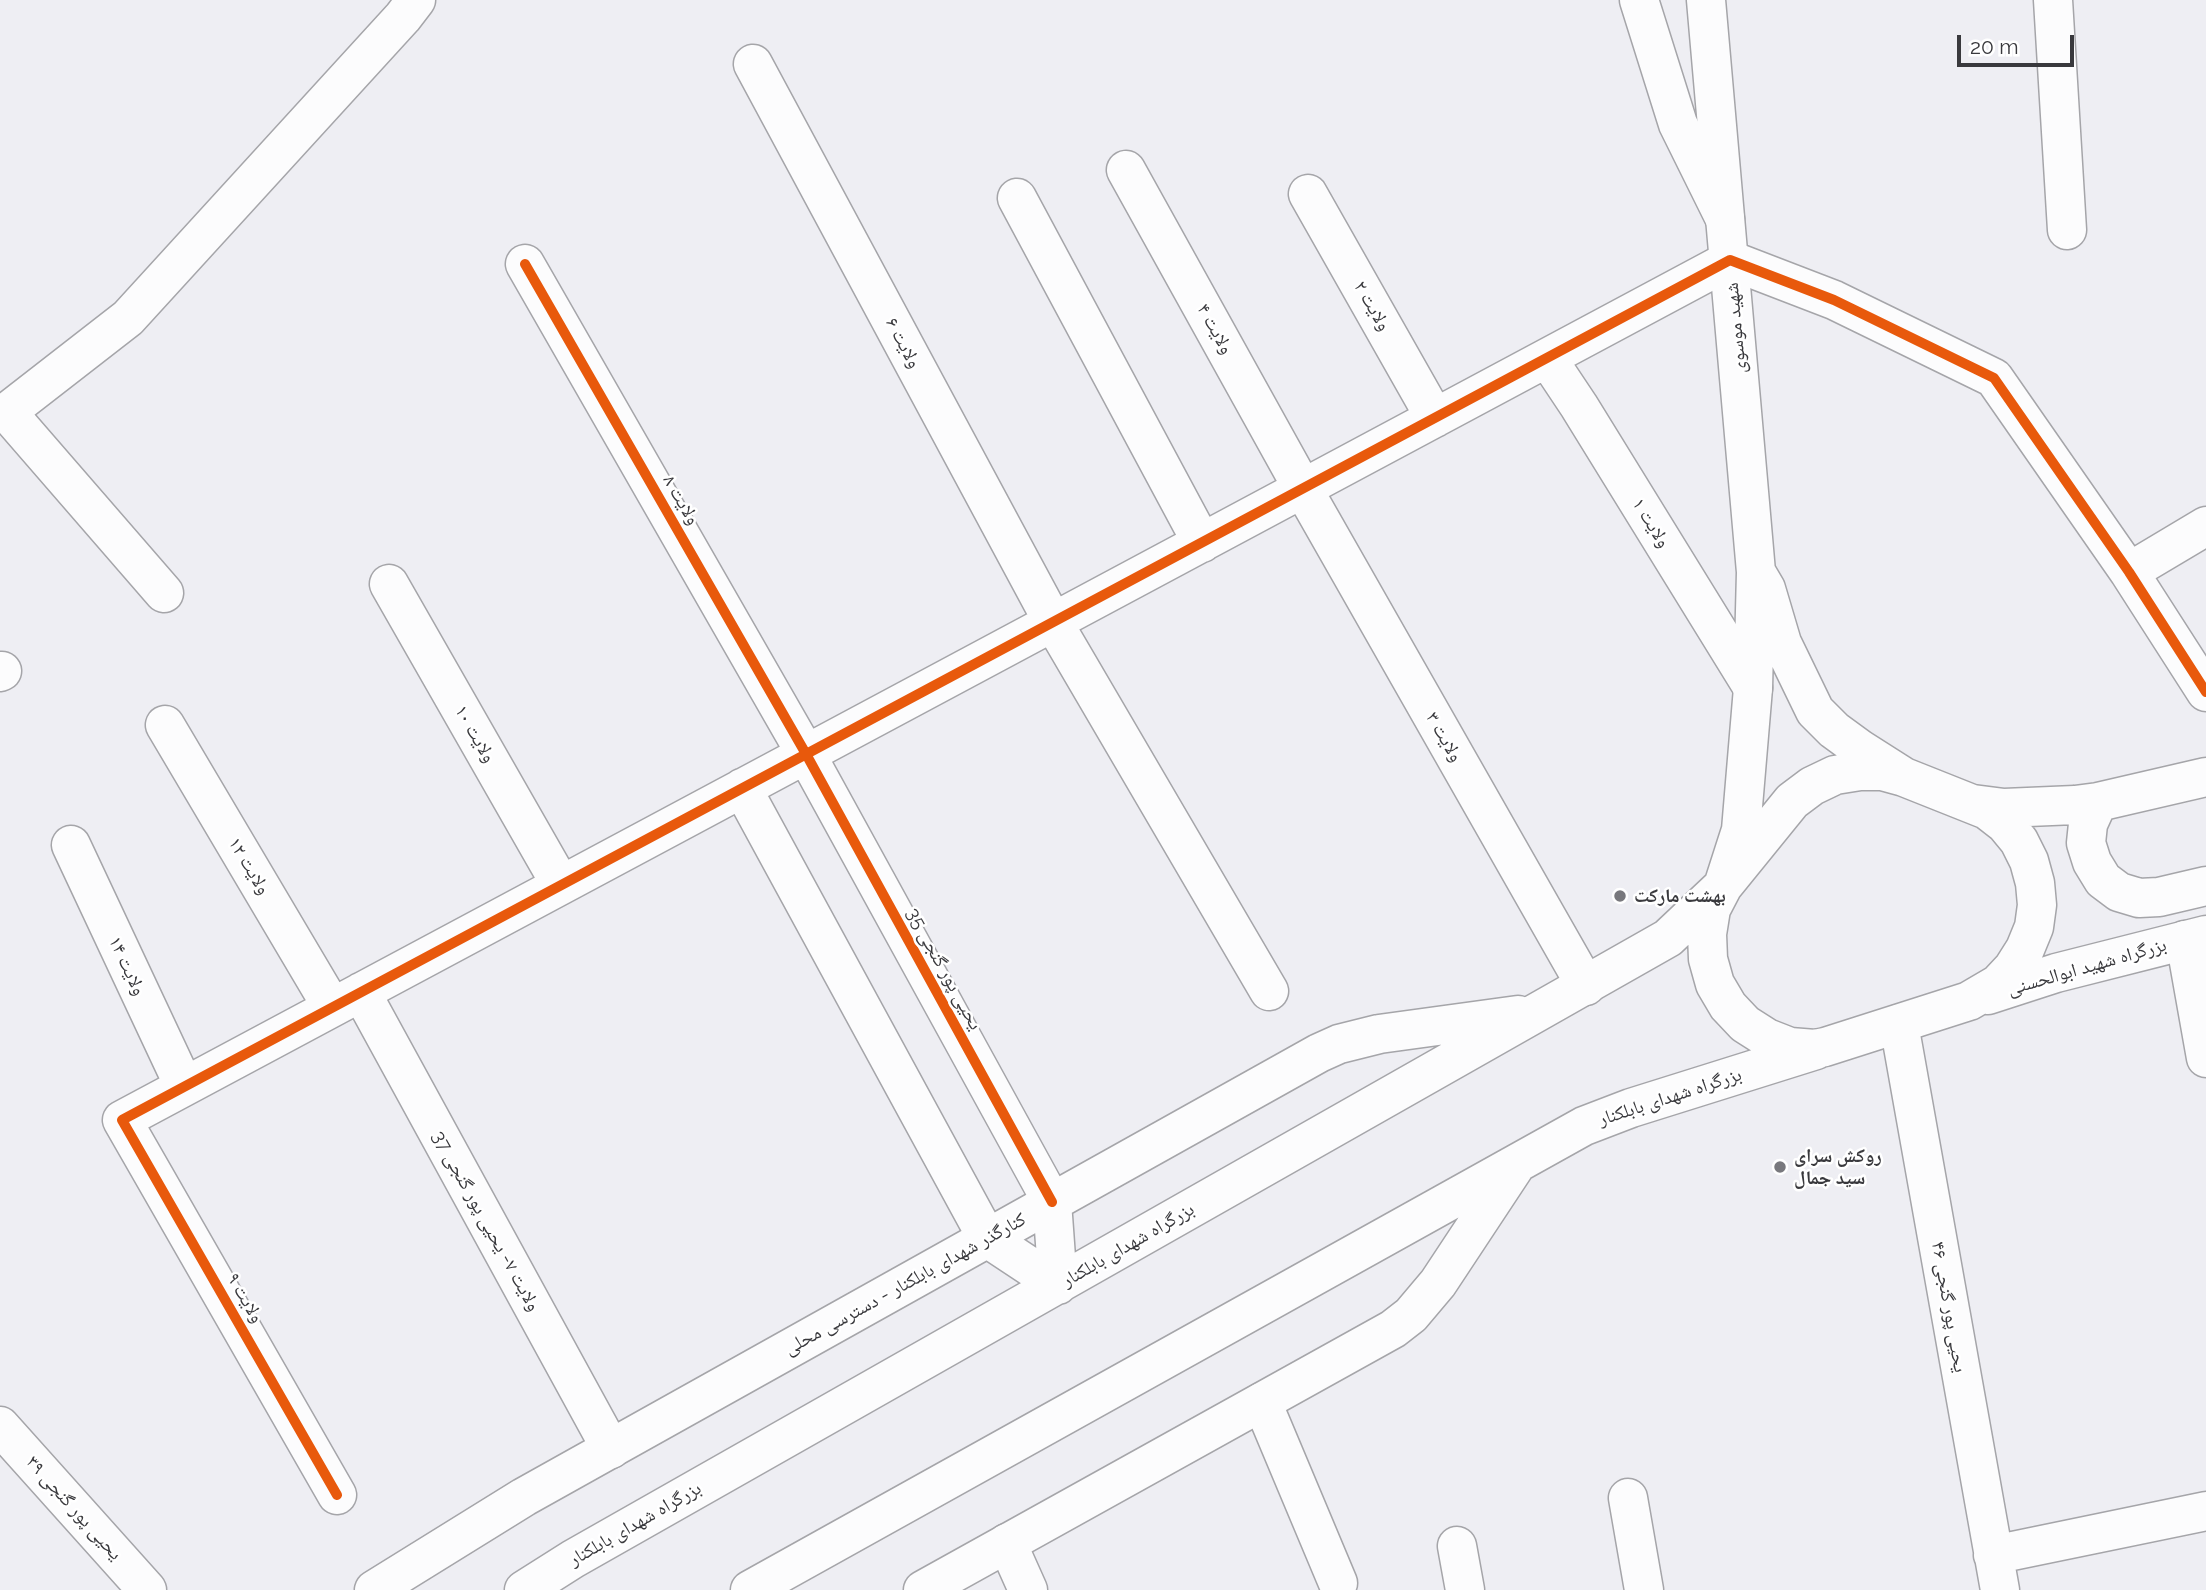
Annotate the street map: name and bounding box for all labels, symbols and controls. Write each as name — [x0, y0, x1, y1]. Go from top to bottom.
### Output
scale bar — [1961, 21, 2078, 65]
text: 20 m — [1970, 34, 2018, 59]
street label: ولایت ۲ — [1349, 277, 1395, 335]
street label: شهید موسوی — [1721, 282, 1751, 374]
street label: ولایت ۴ — [1192, 300, 1238, 358]
street label: ولایت ۶ — [880, 314, 926, 372]
street label: ولایت ۸ — [658, 471, 704, 529]
street label: ولایت ۱ — [1627, 494, 1675, 552]
street label: ولایت ۱۰ — [449, 701, 501, 767]
street label: ولایت ۳ — [1421, 708, 1467, 766]
street label: ولایت ۱۲ — [223, 833, 275, 899]
place label: بهشت مارکت — [1634, 885, 1726, 907]
marker: بهشت مارکت — [1612, 888, 1628, 904]
street label: یحیی پور گنجی 35 — [901, 904, 987, 1034]
street label: ولایت ۱۴ — [103, 933, 151, 999]
street label: بزرگراه شهید ابوالحسنی — [2005, 933, 2169, 1001]
street label: بزرگراه شهدای بابلکنار — [1596, 1063, 1744, 1131]
street label: ولایت ۷- یحیی پور گنجی 37 — [427, 1127, 545, 1315]
place label: روکش سرای سید جمال — [1794, 1145, 1882, 1189]
marker: روکش سرای سید جمال — [1772, 1159, 1788, 1175]
street label: بزرگراه شهدای بابلکنار — [1058, 1198, 1198, 1292]
street label: کنارگذر شهدای بابلکنار - دسترسی محلی — [780, 1208, 1030, 1360]
street label: یحیی پور گنجی ۴۶ — [1926, 1240, 1972, 1374]
street label: ولایت ۹ — [222, 1269, 268, 1327]
street label: یحیی پور گنجی ۳۹ — [21, 1451, 127, 1565]
street label: بزرگراه شهدای بابلکنار — [565, 1477, 705, 1571]

